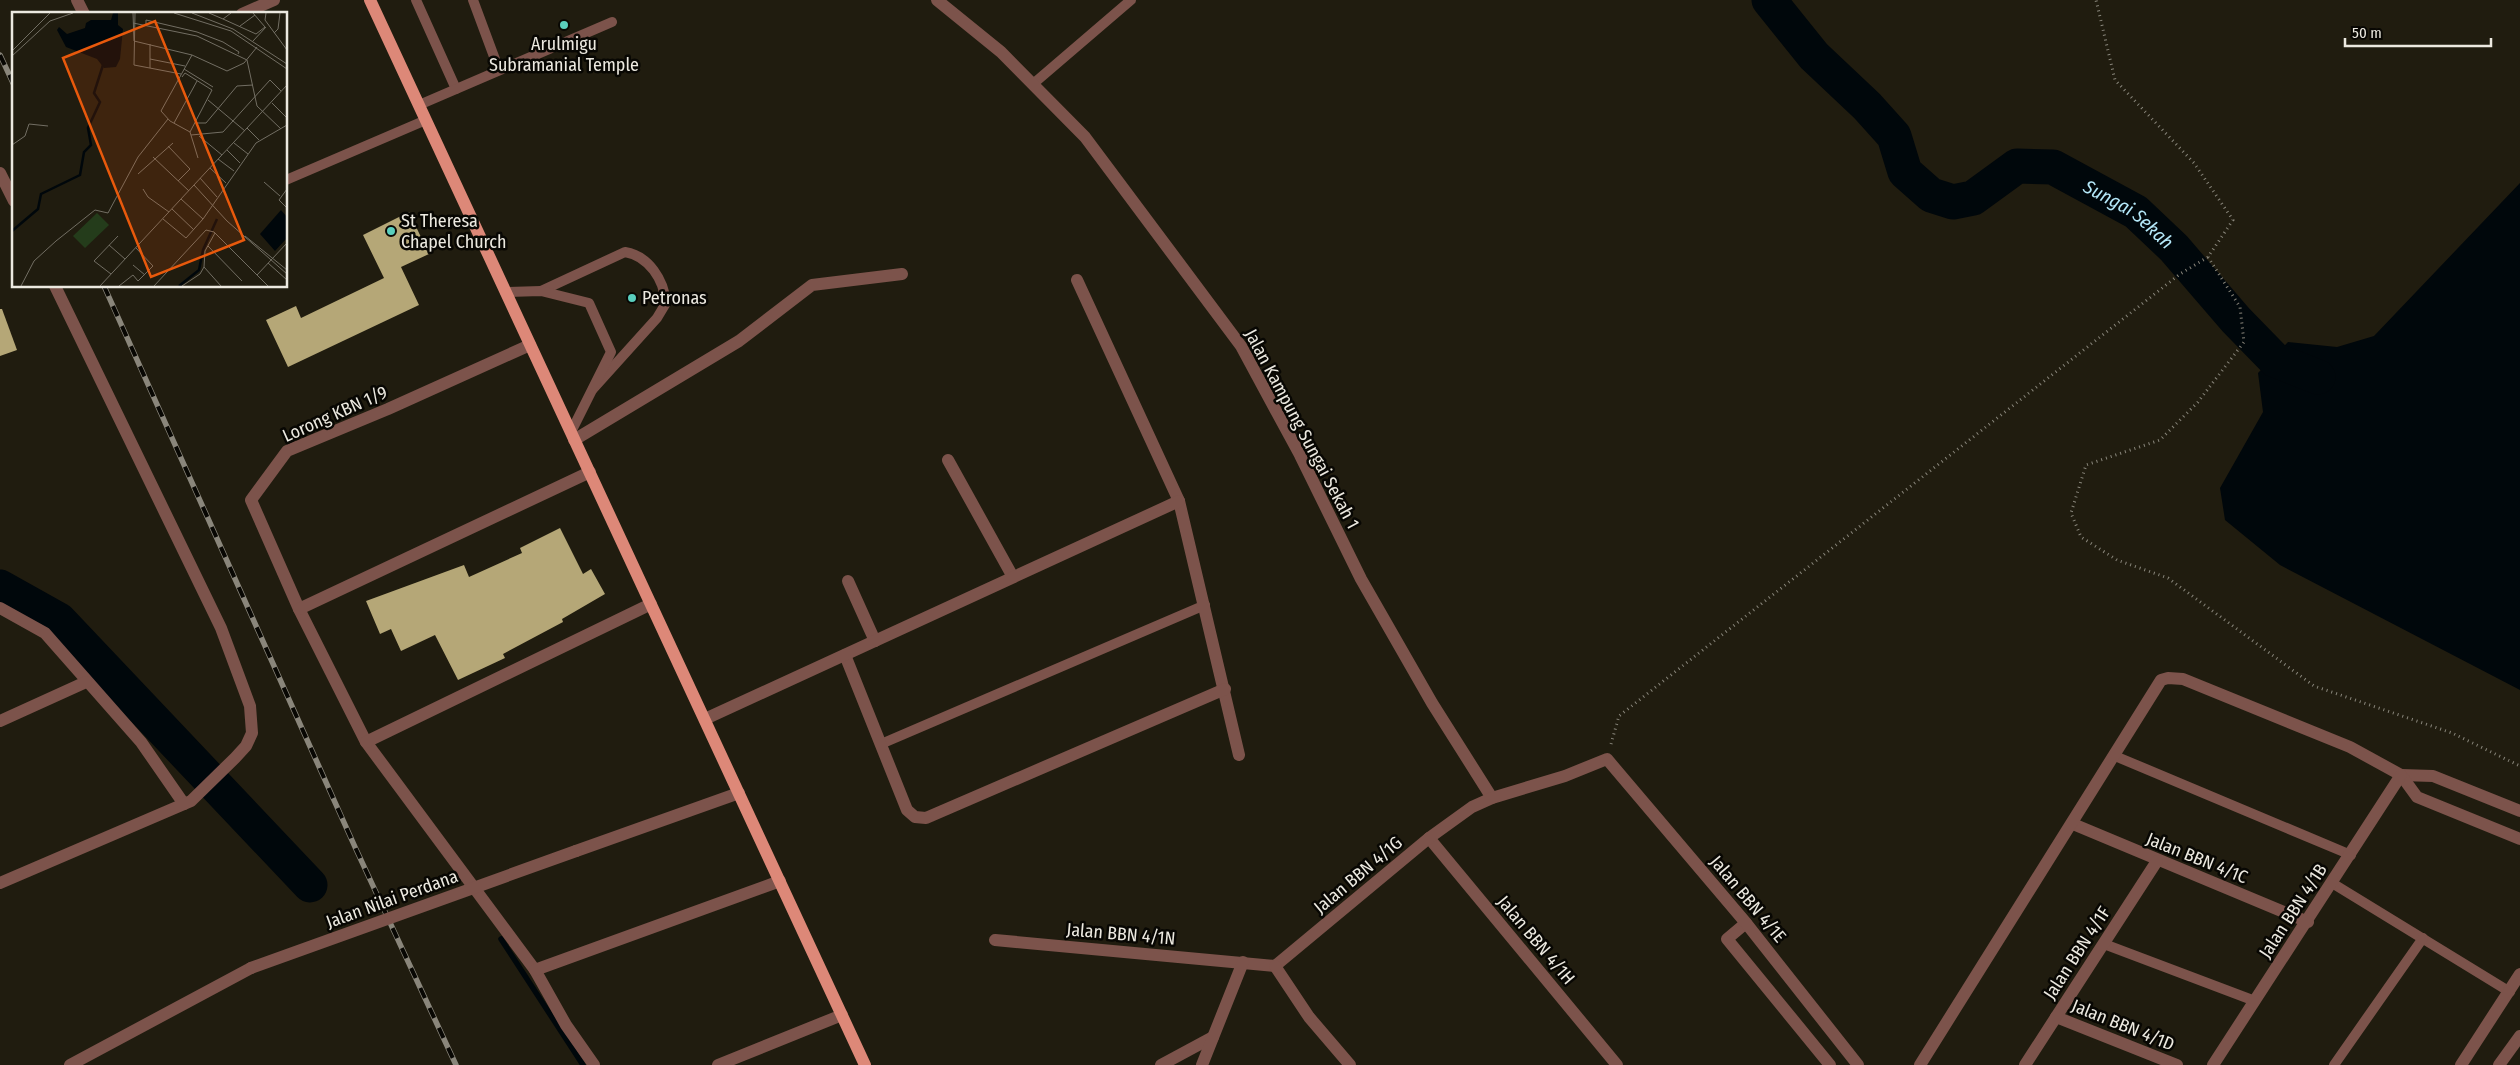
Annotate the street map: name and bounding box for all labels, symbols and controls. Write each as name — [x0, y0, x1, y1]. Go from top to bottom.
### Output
inset map — [12, 12, 288, 288]
scale bar — [2345, 15, 2491, 47]
marker: Arulmigu Subramanial Temple — [558, 19, 570, 31]
text: 50 m — [2352, 24, 2382, 42]
place label: Arulmigu Subramanial Temple — [489, 33, 639, 76]
water label: Sungai Sekah — [2079, 174, 2179, 253]
place label: St Theresa Chapel Church — [401, 210, 507, 253]
marker: St Theresa Chapel Church — [385, 225, 397, 237]
place label: Petronas — [642, 287, 707, 309]
marker: Petronas — [626, 292, 638, 304]
street label: Jalan Kampung Sungai Sekah 1 — [1240, 325, 1364, 533]
street label: Lorong KBN 1/9 — [279, 381, 391, 447]
street label: Jalan BBN 4/1C — [2143, 828, 2251, 888]
street label: Jalan BBN 4/1G — [1309, 832, 1407, 918]
street label: Jalan BBN 4/1E — [1705, 851, 1791, 947]
street label: Jalan BBN 4/1B — [2254, 860, 2332, 962]
street label: Jalan Nilai Perdana — [323, 865, 461, 933]
street label: Jalan BBN 4/1H — [1492, 891, 1580, 989]
street label: Jalan BBN 4/1F — [2039, 902, 2115, 1004]
street label: Jalan BBN 4/1N — [1066, 918, 1176, 950]
street label: Jalan BBN 4/1D — [2068, 994, 2178, 1056]

